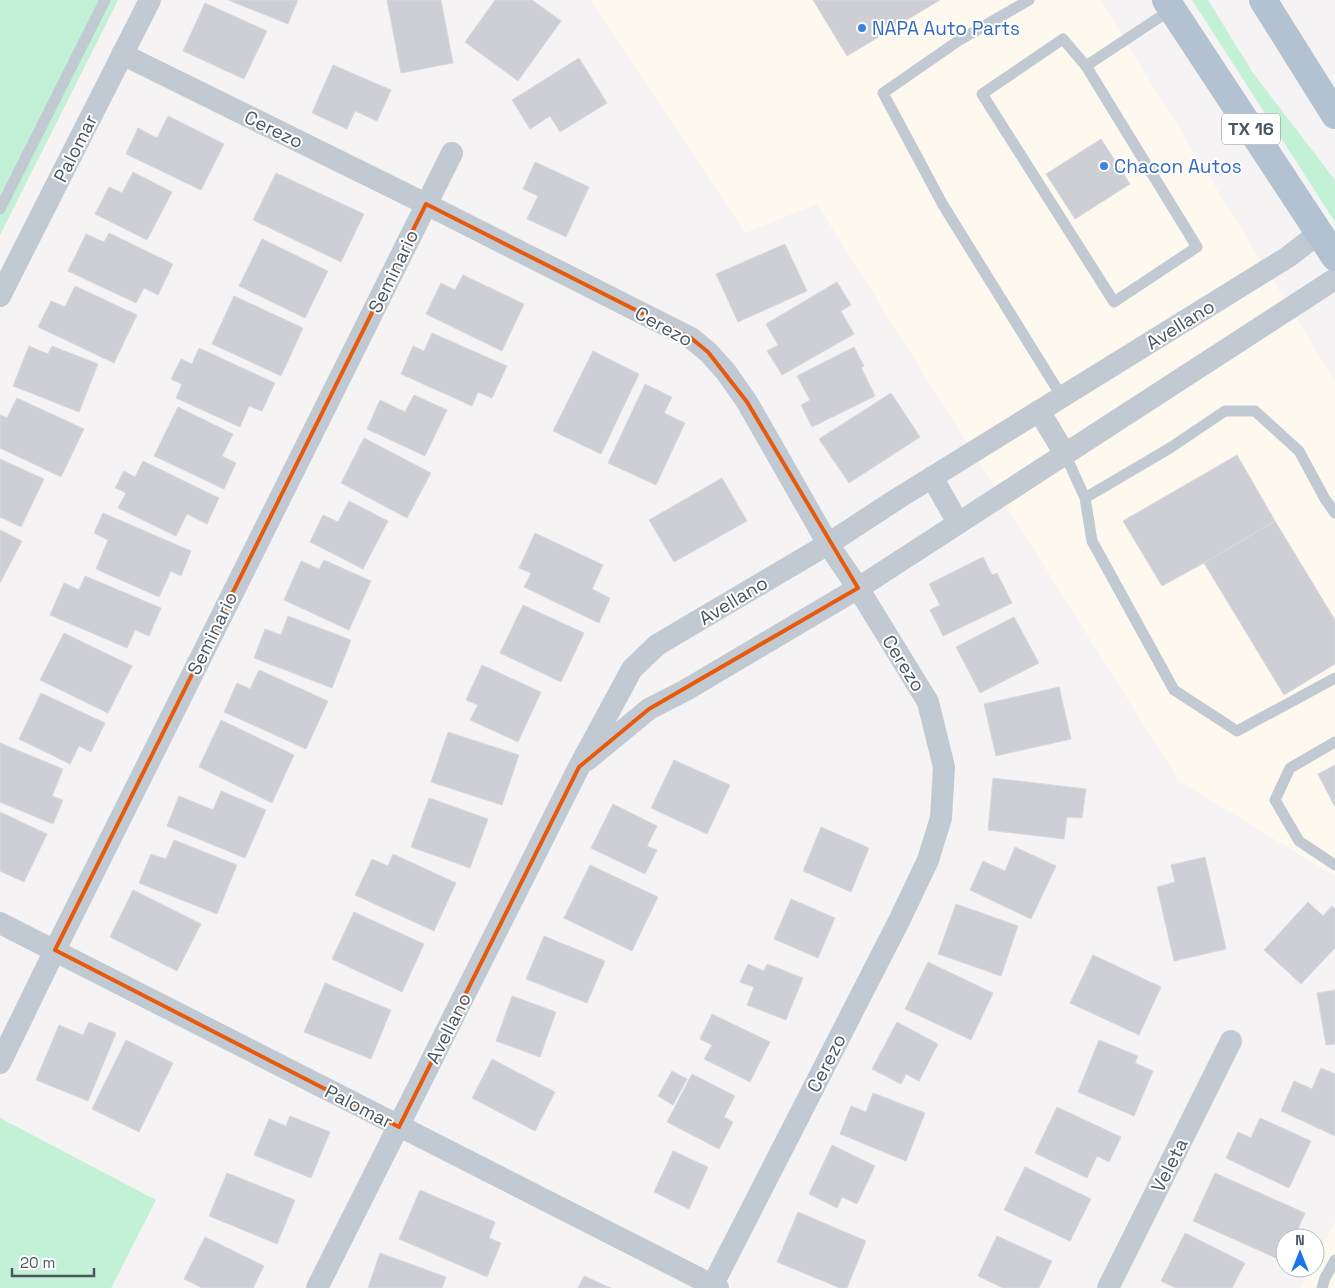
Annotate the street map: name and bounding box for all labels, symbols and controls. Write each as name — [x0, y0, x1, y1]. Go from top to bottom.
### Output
place label: NAPA Auto Parts — [872, 16, 1020, 41]
marker: NAPA Auto Parts — [856, 22, 868, 34]
street label: Cerezo — [240, 105, 307, 154]
street label: Palomar — [48, 110, 103, 186]
road number: TX 16 — [1222, 114, 1280, 144]
place label: Chacon Autos — [1114, 154, 1242, 179]
marker: Chacon Autos — [1098, 160, 1110, 172]
street label: Seminario — [362, 225, 424, 317]
street label: Avellano — [1141, 294, 1219, 355]
street label: Cerezo — [630, 300, 697, 353]
street label: Avellano — [694, 570, 772, 631]
street label: Seminario — [181, 587, 243, 679]
street label: Cerezo — [876, 630, 931, 696]
street label: Avellano — [420, 989, 477, 1068]
street label: Cerezo — [801, 1030, 852, 1097]
street label: Palomar — [321, 1079, 397, 1134]
street label: Veleta — [1145, 1134, 1194, 1196]
north arrow — [1275, 1228, 1325, 1278]
text: N — [1295, 1231, 1305, 1249]
scale bar — [12, 1246, 95, 1278]
text: 20 m — [20, 1253, 55, 1272]

